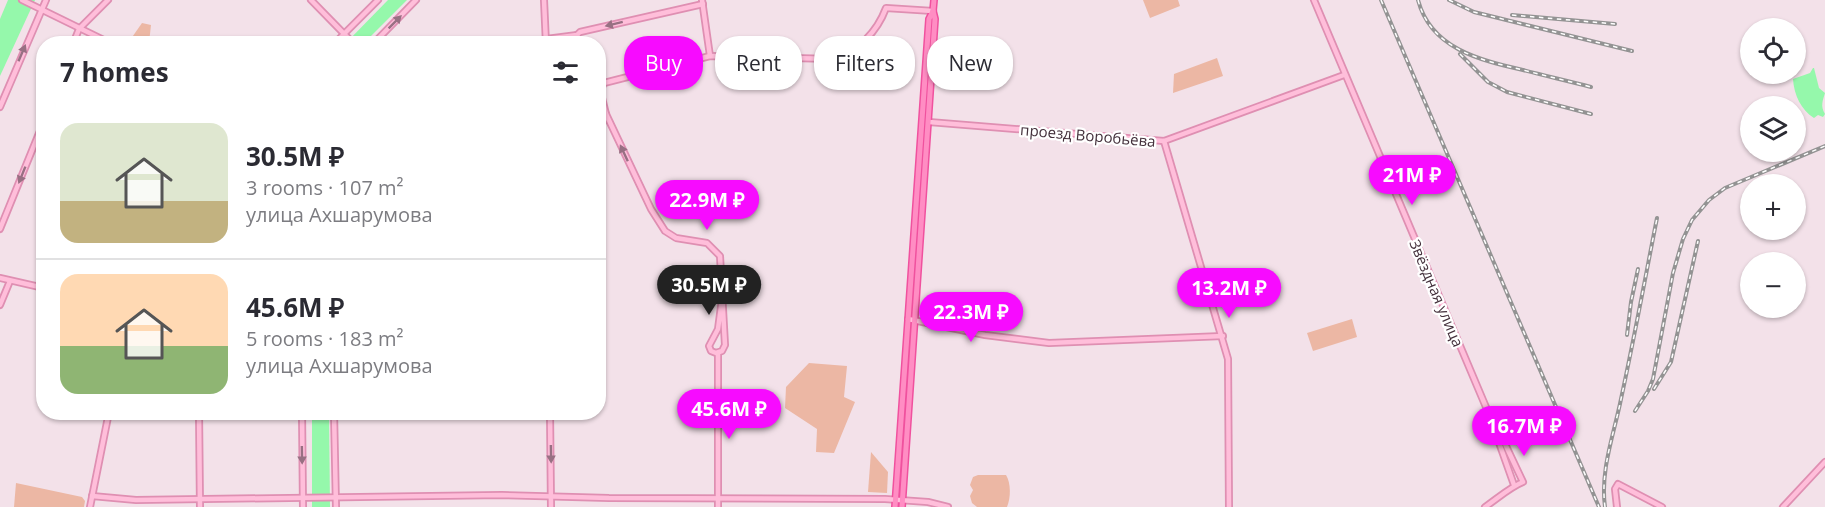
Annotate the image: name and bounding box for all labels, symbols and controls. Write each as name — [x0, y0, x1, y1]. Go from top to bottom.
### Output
one-way arrow — [387, 15, 401, 29]
map controls — [1740, 18, 1806, 318]
button: locate — [1740, 18, 1806, 84]
one-way arrow — [605, 19, 623, 29]
chip: Buy — [624, 36, 703, 90]
chip: Rent — [715, 36, 802, 90]
chip: Filters — [814, 36, 915, 90]
chip: New — [927, 36, 1013, 90]
one-way arrow — [18, 44, 27, 62]
text: 7 homes — [60, 54, 169, 90]
icon: filters — [549, 56, 582, 89]
button: layers — [1740, 96, 1806, 162]
street label: проезд Воробьёва — [1020, 119, 1156, 151]
text: 30.5M ₽ — [246, 138, 344, 174]
one-way arrow — [620, 145, 629, 162]
icon: home — [108, 147, 180, 219]
pin: 21M ₽ — [1370, 155, 1454, 206]
text: 21M ₽ — [1383, 161, 1441, 188]
one-way arrow — [17, 166, 26, 184]
text: 3 rooms · 107 m² — [246, 174, 404, 201]
button: + — [1740, 174, 1806, 240]
pin: 22.9M ₽ — [652, 180, 762, 231]
text: 22.9M ₽ — [669, 186, 745, 213]
text: улица Ахшарумова — [246, 201, 433, 228]
street label: Звёздная улица — [1405, 236, 1469, 350]
button: − — [1740, 252, 1806, 318]
pin: 30.5M ₽ — [654, 265, 764, 316]
pin: 13.2M ₽ — [1174, 268, 1284, 319]
text: 30.5M ₽ — [671, 271, 747, 298]
text: 13.2M ₽ — [1191, 274, 1267, 301]
text: 45.6M ₽ — [246, 289, 344, 325]
pin: 22.3M ₽ — [916, 292, 1026, 343]
icon: home — [108, 298, 180, 370]
text: 22.3M ₽ — [933, 298, 1009, 325]
text: 5 rooms · 183 m² — [246, 325, 404, 352]
text: улица Ахшарумова — [246, 352, 433, 379]
pin: 45.6M ₽ — [674, 389, 784, 440]
text: 45.6M ₽ — [691, 395, 767, 422]
pin: 16.7M ₽ — [1469, 406, 1579, 457]
text: 16.7M ₽ — [1486, 412, 1562, 439]
one-way arrow — [546, 445, 556, 464]
one-way arrow — [297, 446, 307, 465]

